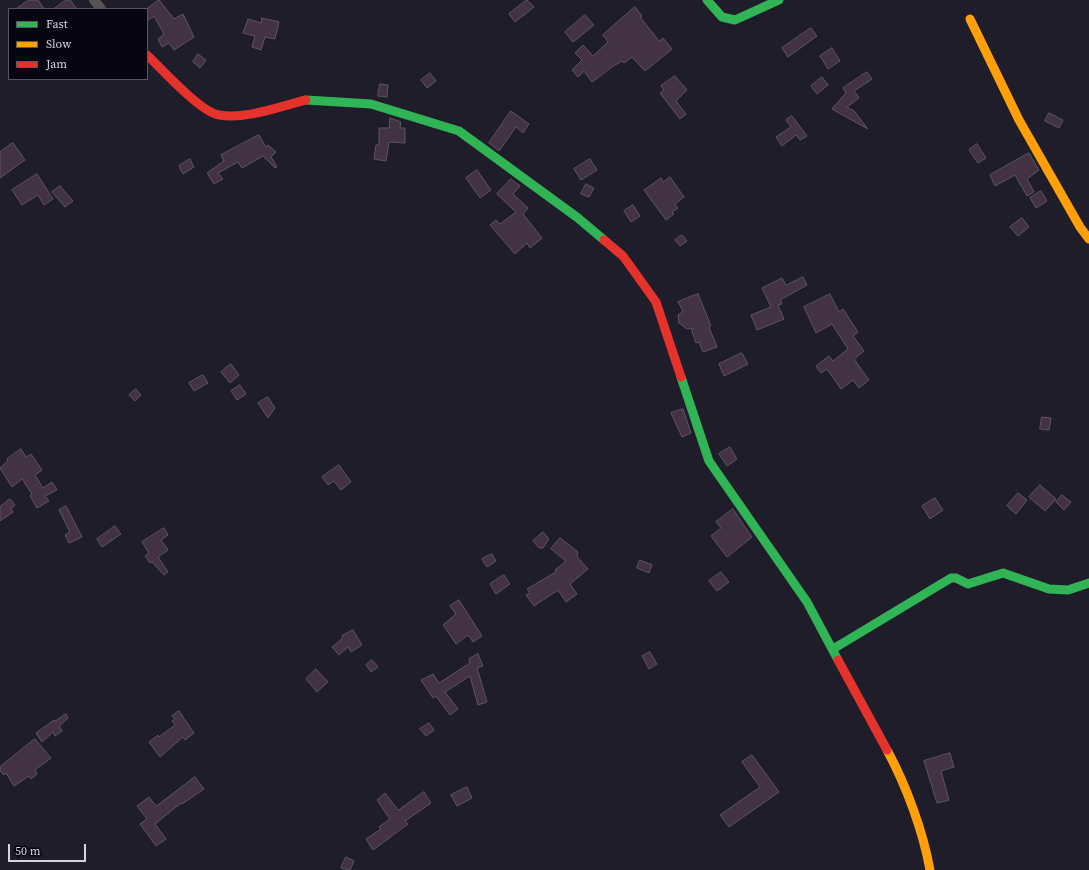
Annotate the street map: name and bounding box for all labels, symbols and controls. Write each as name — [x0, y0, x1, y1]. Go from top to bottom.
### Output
legend — [8, 8, 148, 80]
text: Fast — [46, 16, 68, 32]
text: Slow — [46, 36, 71, 52]
text: Jam — [46, 56, 67, 72]
scale bar — [10, 836, 88, 862]
text: 50 m — [15, 843, 41, 859]

